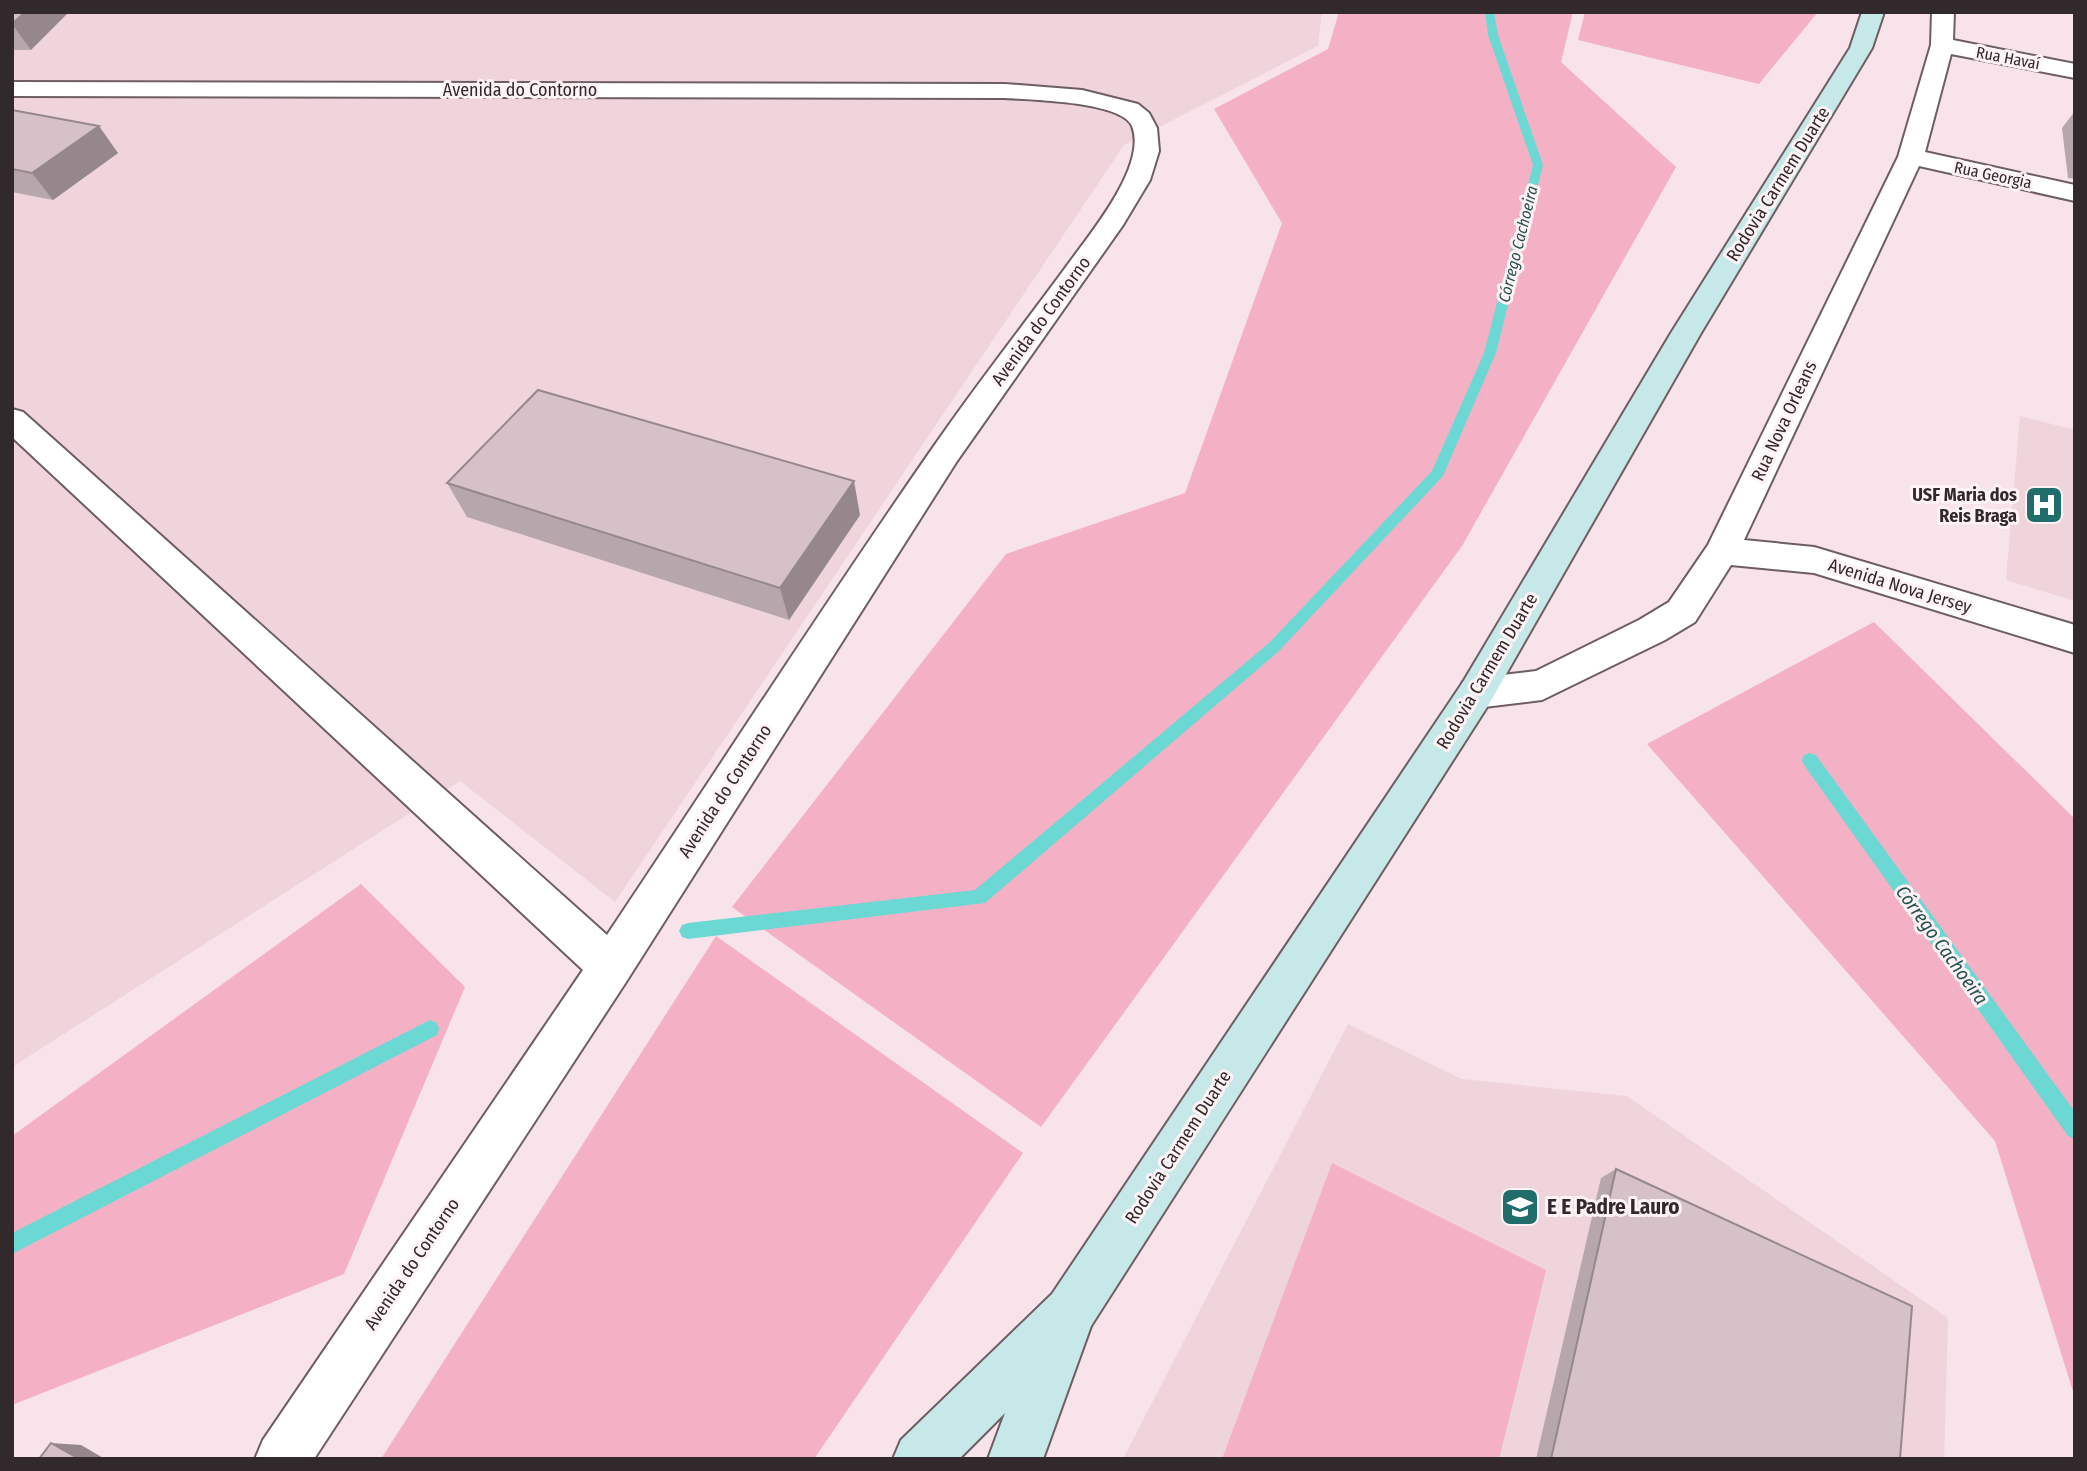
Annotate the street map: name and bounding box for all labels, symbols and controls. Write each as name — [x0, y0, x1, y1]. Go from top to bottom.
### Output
street label: Rua Havaí — [1974, 42, 2042, 74]
street label: Avenida do Contorno — [443, 79, 597, 101]
street label: Rodovia Carmem Duarte — [1722, 103, 1835, 265]
street label: Rua Georgia — [1952, 158, 2034, 193]
water label: Córrego Cachoeira — [1494, 184, 1542, 304]
street label: Avenida do Contorno — [987, 252, 1095, 390]
street label: Rua Nova Orleans — [1746, 357, 1822, 485]
place label: USF Maria dos Reis Braga — [1912, 484, 2017, 527]
hospital icon: USF Maria dos Reis Braga — [2023, 484, 2065, 526]
street label: Avenida Nova Jersey — [1826, 554, 1974, 618]
street label: Rodovia Carmem Duarte — [1432, 589, 1542, 753]
street label: Avenida do Contorno — [674, 720, 776, 862]
water label: Córrego Cachoeira — [1891, 881, 1993, 1009]
street label: Rodovia Carmem Duarte — [1120, 1066, 1236, 1228]
school or university icon: E E Padre Lauro — [1499, 1186, 1541, 1228]
street label: Avenida do Contorno — [360, 1194, 464, 1334]
place label: E E Padre Lauro — [1547, 1194, 1679, 1220]

